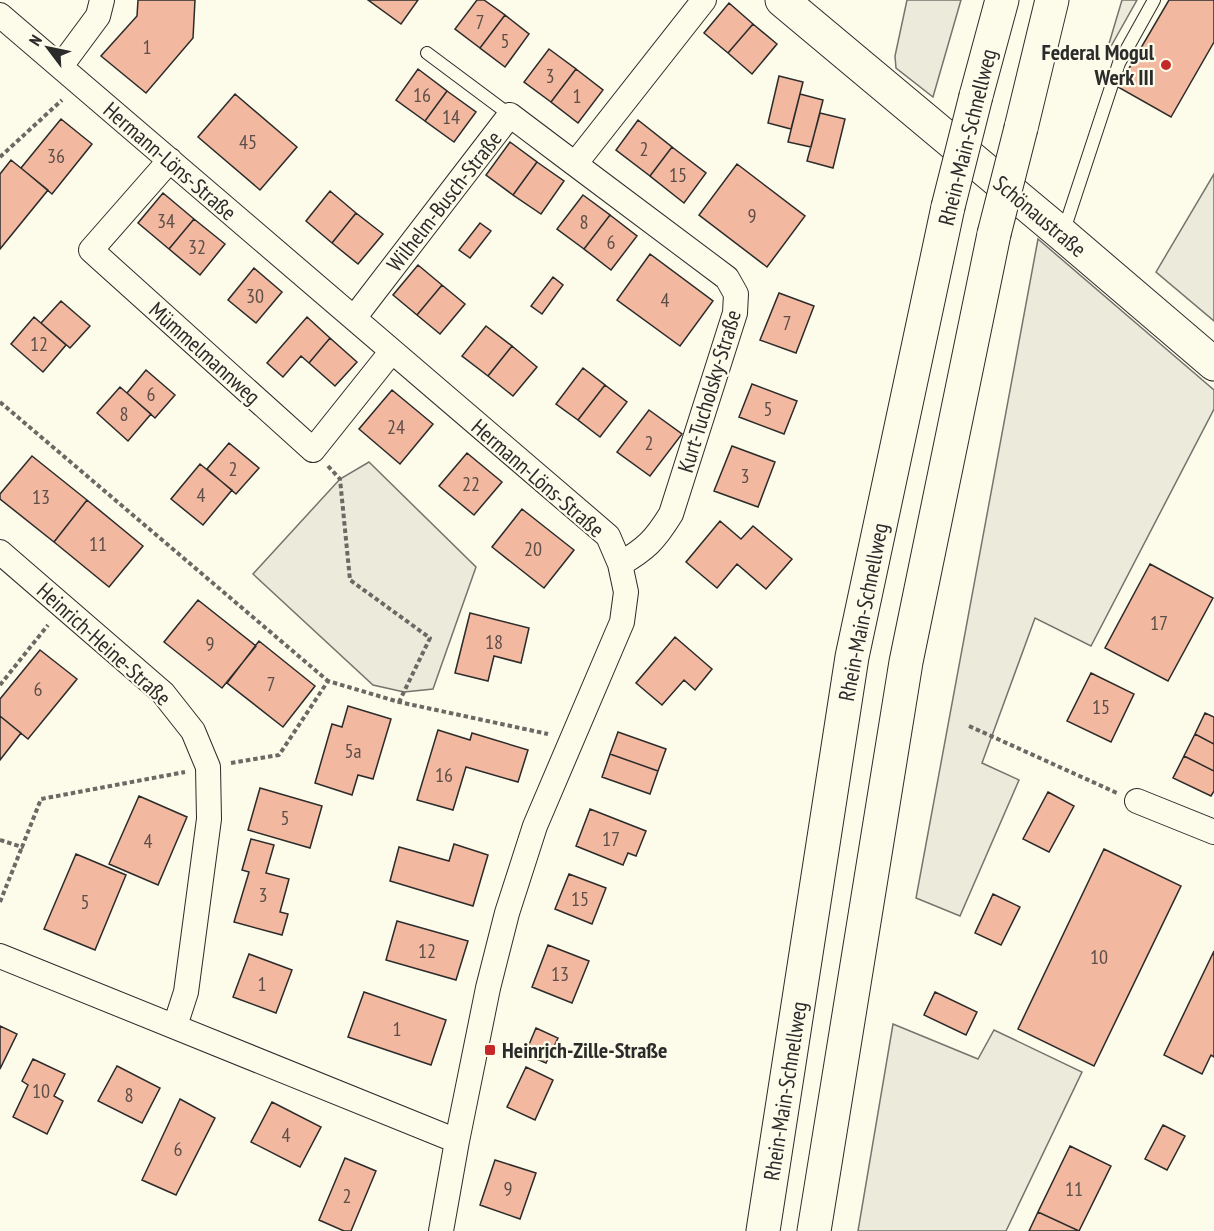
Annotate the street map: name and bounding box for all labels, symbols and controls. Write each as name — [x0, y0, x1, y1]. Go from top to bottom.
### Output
house number: 7 — [476, 9, 485, 35]
north arrow — [18, 18, 78, 78]
house number: 5 — [501, 28, 510, 54]
text: N — [25, 31, 46, 49]
house number: 1 — [143, 34, 152, 60]
place label: Federal Mogul Werk III — [1041, 38, 1155, 91]
street label: Rhein-Main-Schnellweg — [932, 46, 1002, 228]
marker: Federal Mogul Werk III — [1159, 58, 1173, 72]
house number: 3 — [546, 63, 555, 89]
house number: 16 — [413, 82, 431, 108]
house number: 1 — [573, 83, 582, 109]
street label: Hermann-Löns-Straße — [98, 96, 242, 226]
house number: 14 — [442, 104, 460, 130]
street label: Wilhelm-Busch-Straße — [380, 125, 508, 277]
house number: 45 — [239, 129, 257, 155]
house number: 2 — [640, 136, 649, 162]
house number: 36 — [47, 143, 65, 169]
house number: 15 — [669, 162, 687, 188]
street label: Schönaustraße — [988, 169, 1092, 263]
house number: 9 — [748, 203, 757, 229]
house number: 34 — [157, 208, 175, 234]
house number: 8 — [580, 209, 589, 235]
house number: 6 — [607, 229, 616, 255]
house number: 32 — [188, 234, 206, 260]
house number: 30 — [246, 283, 264, 309]
house number: 4 — [661, 287, 670, 313]
street label: Mümmelmannweg — [144, 296, 266, 410]
street label: Kurt-Tucholsky-Straße — [671, 306, 747, 476]
house number: 7 — [783, 310, 792, 336]
house number: 12 — [30, 331, 48, 357]
house number: 6 — [147, 381, 156, 407]
house number: 5 — [764, 396, 773, 422]
house number: 8 — [120, 401, 129, 427]
street label: Hermann-Löns-Straße — [466, 413, 610, 543]
house number: 24 — [387, 414, 405, 440]
house number: 2 — [645, 430, 654, 456]
house number: 2 — [229, 456, 238, 482]
house number: 3 — [741, 463, 750, 489]
house number: 22 — [462, 471, 480, 497]
house number: 4 — [197, 482, 206, 508]
house number: 13 — [32, 484, 50, 510]
street label: Rhein-Main-Schnellweg — [832, 521, 894, 703]
house number: 11 — [89, 531, 107, 557]
house number: 20 — [524, 536, 542, 562]
street label: Heinrich-Heine-Straße — [31, 576, 177, 712]
house number: 17 — [1150, 610, 1168, 636]
house number: 18 — [485, 629, 503, 655]
house number: 9 — [206, 631, 215, 657]
house number: 7 — [267, 671, 276, 697]
house number: 6 — [34, 676, 43, 702]
house number: 15 — [1092, 694, 1110, 720]
house number: 5a — [345, 738, 362, 764]
house number: 16 — [435, 762, 453, 788]
house number: 5 — [281, 805, 290, 831]
house number: 17 — [602, 826, 620, 852]
house number: 4 — [144, 828, 153, 854]
house number: 3 — [259, 882, 268, 908]
house number: 15 — [571, 886, 589, 912]
house number: 5 — [81, 889, 90, 915]
house number: 12 — [418, 938, 436, 964]
house number: 10 — [1090, 944, 1108, 970]
house number: 13 — [551, 961, 569, 987]
house number: 1 — [258, 971, 267, 997]
street label: Rhein-Main-Schnellweg — [757, 999, 813, 1183]
house number: 1 — [393, 1016, 402, 1042]
place label: Heinrich-Zille-Straße — [502, 1036, 668, 1064]
marker: Heinrich-Zille-Straße — [483, 1043, 497, 1057]
house number: 10 — [32, 1078, 50, 1104]
house number: 8 — [125, 1082, 134, 1108]
house number: 4 — [282, 1122, 291, 1148]
house number: 6 — [174, 1136, 183, 1162]
house number: 9 — [504, 1176, 513, 1202]
house number: 11 — [1065, 1176, 1083, 1202]
house number: 2 — [343, 1183, 352, 1209]

